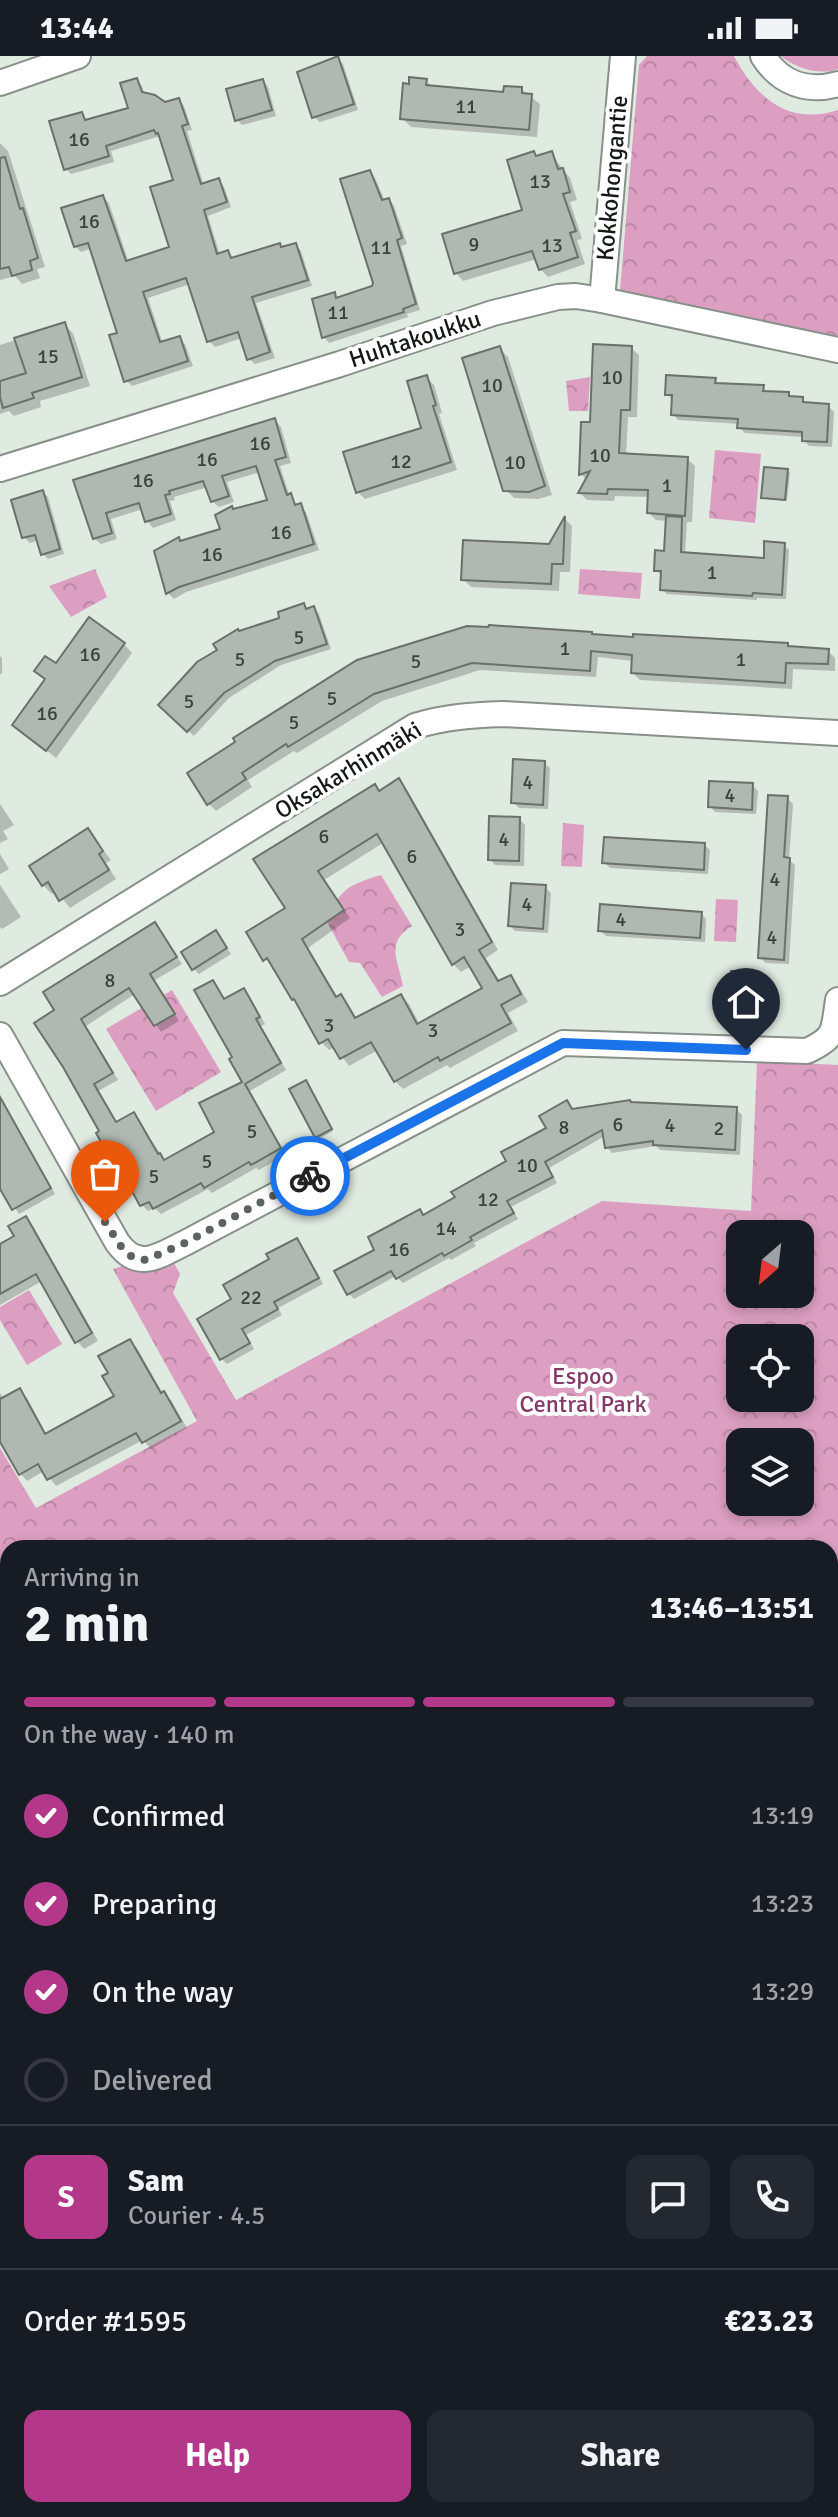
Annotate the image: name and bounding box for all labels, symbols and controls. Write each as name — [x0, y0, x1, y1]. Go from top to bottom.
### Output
text: 13:44 — [40, 10, 114, 47]
house number: 11 — [455, 94, 477, 119]
street label: Kokkohongantie — [590, 94, 634, 262]
house number: 16 — [68, 127, 90, 152]
house number: 13 — [529, 169, 551, 194]
house number: 16 — [78, 209, 100, 234]
house number: 9 — [469, 232, 479, 257]
house number: 13 — [541, 233, 563, 258]
house number: 11 — [370, 235, 392, 260]
house number: 11 — [327, 300, 349, 325]
street label: Huhtakoukku — [345, 304, 485, 374]
house number: 15 — [37, 344, 59, 369]
house number: 10 — [601, 365, 623, 390]
house number: 10 — [481, 373, 503, 398]
house number: 16 — [249, 431, 271, 456]
house number: 10 — [589, 443, 611, 468]
house number: 16 — [196, 447, 218, 472]
house number: 12 — [390, 449, 412, 474]
house number: 10 — [504, 450, 526, 475]
house number: 16 — [132, 468, 154, 493]
house number: 1 — [662, 473, 672, 498]
house number: 16 — [270, 520, 292, 545]
house number: 16 — [201, 542, 223, 567]
house number: 1 — [707, 560, 717, 585]
house number: 5 — [294, 625, 304, 650]
house number: 1 — [560, 636, 570, 661]
house number: 16 — [79, 642, 101, 667]
house number: 5 — [235, 647, 245, 672]
house number: 1 — [736, 647, 746, 672]
house number: 5 — [411, 649, 421, 674]
house number: 5 — [327, 686, 337, 711]
house number: 5 — [184, 689, 194, 714]
house number: 16 — [36, 701, 58, 726]
house number: 5 — [289, 710, 299, 735]
street label: Oksakarhinmäki — [269, 714, 427, 826]
house number: 4 — [523, 770, 534, 795]
house number: 4 — [725, 783, 736, 808]
house number: 6 — [319, 824, 329, 849]
house number: 4 — [499, 827, 510, 852]
house number: 6 — [407, 844, 417, 869]
house number: 4 — [770, 867, 781, 892]
house number: 4 — [522, 892, 533, 917]
house number: 4 — [616, 907, 627, 932]
house number: 3 — [455, 917, 465, 942]
house number: 4 — [767, 925, 778, 950]
house number: 8 — [105, 968, 115, 993]
pin — [712, 968, 780, 1050]
icon: home — [724, 980, 768, 1024]
house number: 3 — [324, 1013, 334, 1038]
house number: 3 — [428, 1018, 438, 1043]
house number: 6 — [613, 1112, 623, 1137]
house number: 4 — [665, 1113, 676, 1138]
house number: 8 — [559, 1115, 569, 1140]
house number: 2 — [714, 1116, 724, 1141]
house number: 5 — [247, 1119, 257, 1144]
courier — [270, 1136, 350, 1216]
pin — [71, 1140, 139, 1222]
house number: 5 — [202, 1149, 212, 1174]
icon: bag — [83, 1152, 127, 1196]
house number: 10 — [516, 1153, 538, 1178]
icon: bike — [288, 1154, 332, 1198]
house number: 5 — [149, 1164, 159, 1189]
house number: 12 — [477, 1187, 499, 1212]
house number: 14 — [435, 1216, 457, 1241]
north arrow — [726, 1220, 814, 1308]
map controls — [726, 1220, 814, 1516]
house number: 16 — [388, 1237, 410, 1262]
house number: 22 — [240, 1285, 262, 1310]
button: locate — [726, 1324, 814, 1412]
park label: Espoo Central Park — [519, 1361, 647, 1419]
button: layers — [726, 1428, 814, 1516]
text: Arriving in — [24, 1562, 140, 1594]
text: 13:46–13:51 — [650, 1590, 814, 1627]
text: 2 min — [24, 1592, 150, 1656]
text: On the way · 140 m — [24, 1719, 234, 1751]
icon: check — [24, 1794, 68, 1838]
text: Confirmed — [92, 1798, 225, 1835]
text: 13:19 — [751, 1800, 814, 1832]
icon: check — [24, 1882, 68, 1926]
text: Preparing — [92, 1886, 217, 1923]
text: 13:23 — [751, 1888, 814, 1920]
icon: check — [24, 1970, 68, 2014]
text: On the way — [92, 1974, 233, 2011]
text: 13:29 — [751, 1976, 814, 2008]
text: Delivered — [92, 2062, 213, 2099]
button: chat — [626, 2155, 710, 2239]
button: phone — [730, 2155, 814, 2239]
text: Sam — [128, 2163, 184, 2200]
text: S — [58, 2179, 74, 2216]
text: Courier · 4.5 — [128, 2200, 265, 2232]
text: Order #1595 — [24, 2303, 187, 2340]
text: €23.23 — [724, 2303, 814, 2340]
button: Help — [24, 2410, 411, 2502]
button: Share — [427, 2410, 814, 2502]

